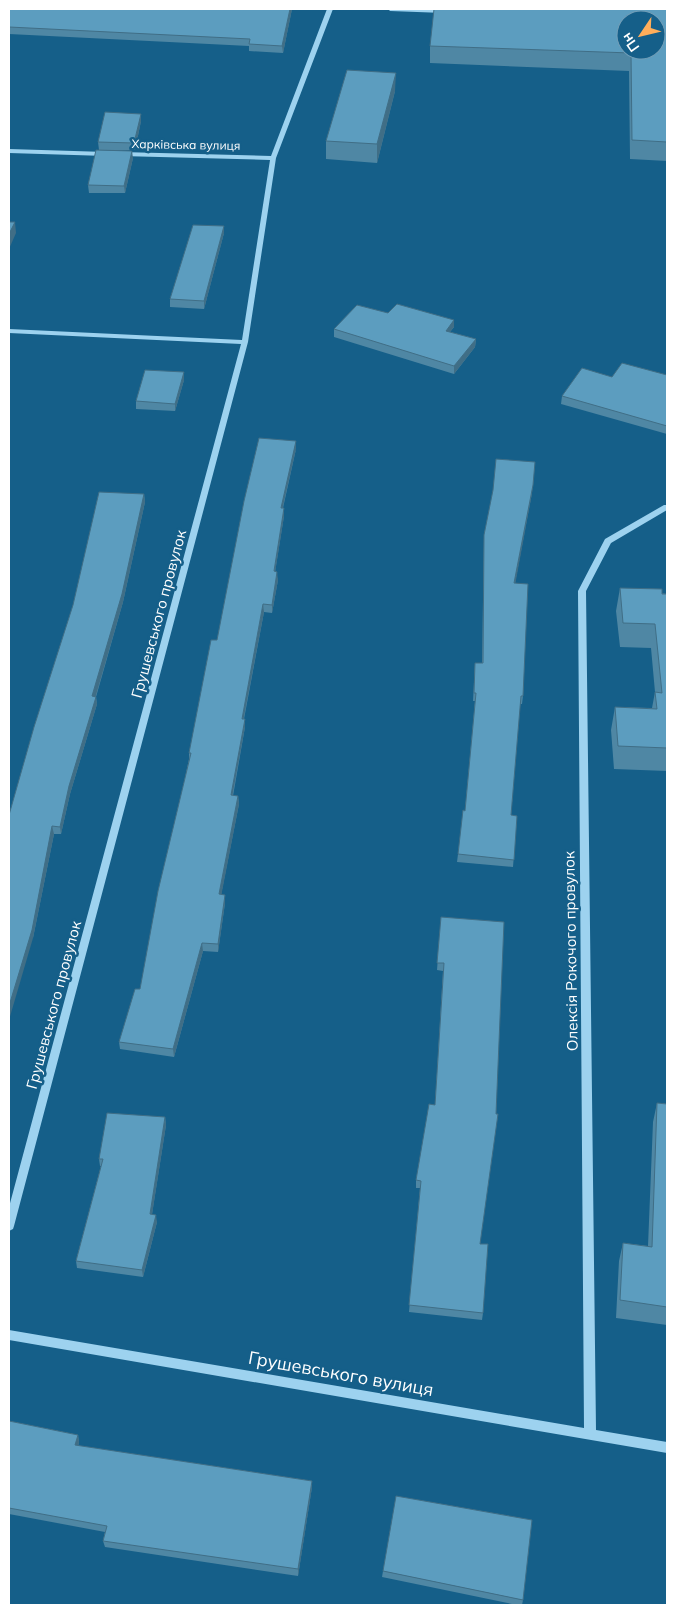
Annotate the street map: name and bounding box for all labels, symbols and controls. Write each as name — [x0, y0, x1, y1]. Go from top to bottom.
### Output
north arrow — [616, 10, 666, 60]
text: Пн — [617, 29, 643, 56]
street label: Харківська вулиця — [131, 136, 241, 153]
street label: Грушевського провулок — [127, 527, 190, 700]
street label: Олексія Рокочого провулок — [559, 850, 582, 1051]
street label: Грушевського провулок — [22, 918, 85, 1091]
street label: Грушевського вулиця — [247, 1346, 435, 1401]

